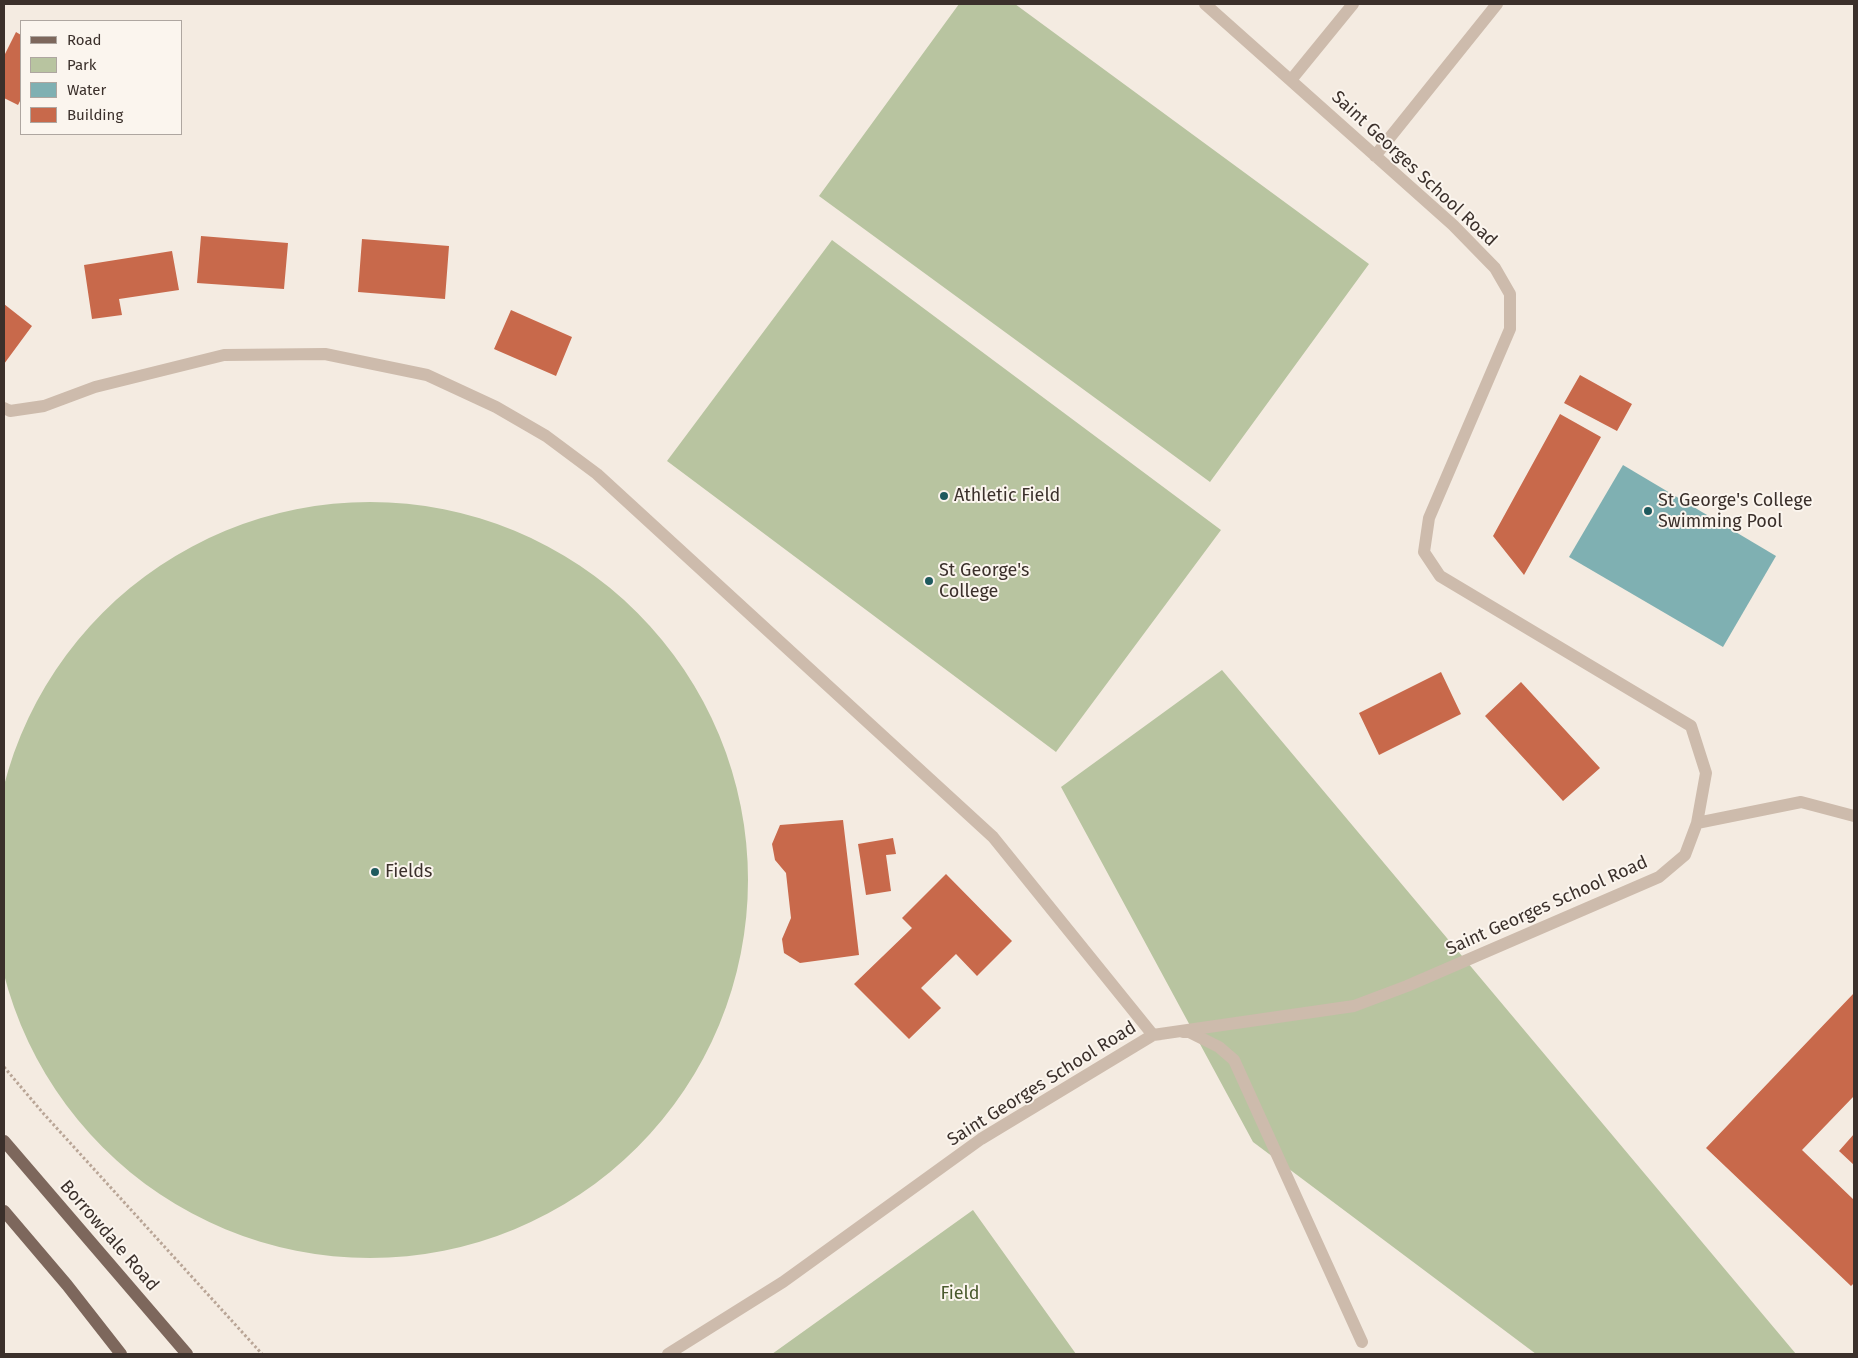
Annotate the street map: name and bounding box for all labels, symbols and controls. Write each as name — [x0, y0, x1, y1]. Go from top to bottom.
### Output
legend — [20, 20, 182, 135]
text: Road — [67, 31, 102, 49]
text: Park — [67, 56, 97, 74]
text: Water — [67, 81, 106, 99]
street label: Saint Georges School Road — [1327, 87, 1501, 251]
text: Building — [67, 106, 123, 124]
place label: Athletic Field — [954, 485, 1060, 507]
marker: Athletic Field — [938, 490, 950, 502]
place label: St George's College Swimming Pool — [1658, 490, 1812, 532]
marker: St George's College Swimming Pool — [1642, 505, 1654, 517]
place label: St George's College — [939, 560, 1029, 602]
marker: St George's College — [923, 575, 935, 587]
street label: Saint Georges School Road — [1443, 852, 1651, 960]
place label: Fields — [385, 861, 432, 883]
marker: Fields — [369, 866, 381, 878]
street label: Saint Georges School Road — [944, 1017, 1140, 1151]
street label: Borrowdale Road — [55, 1176, 163, 1296]
park label: Field — [940, 1283, 980, 1305]

